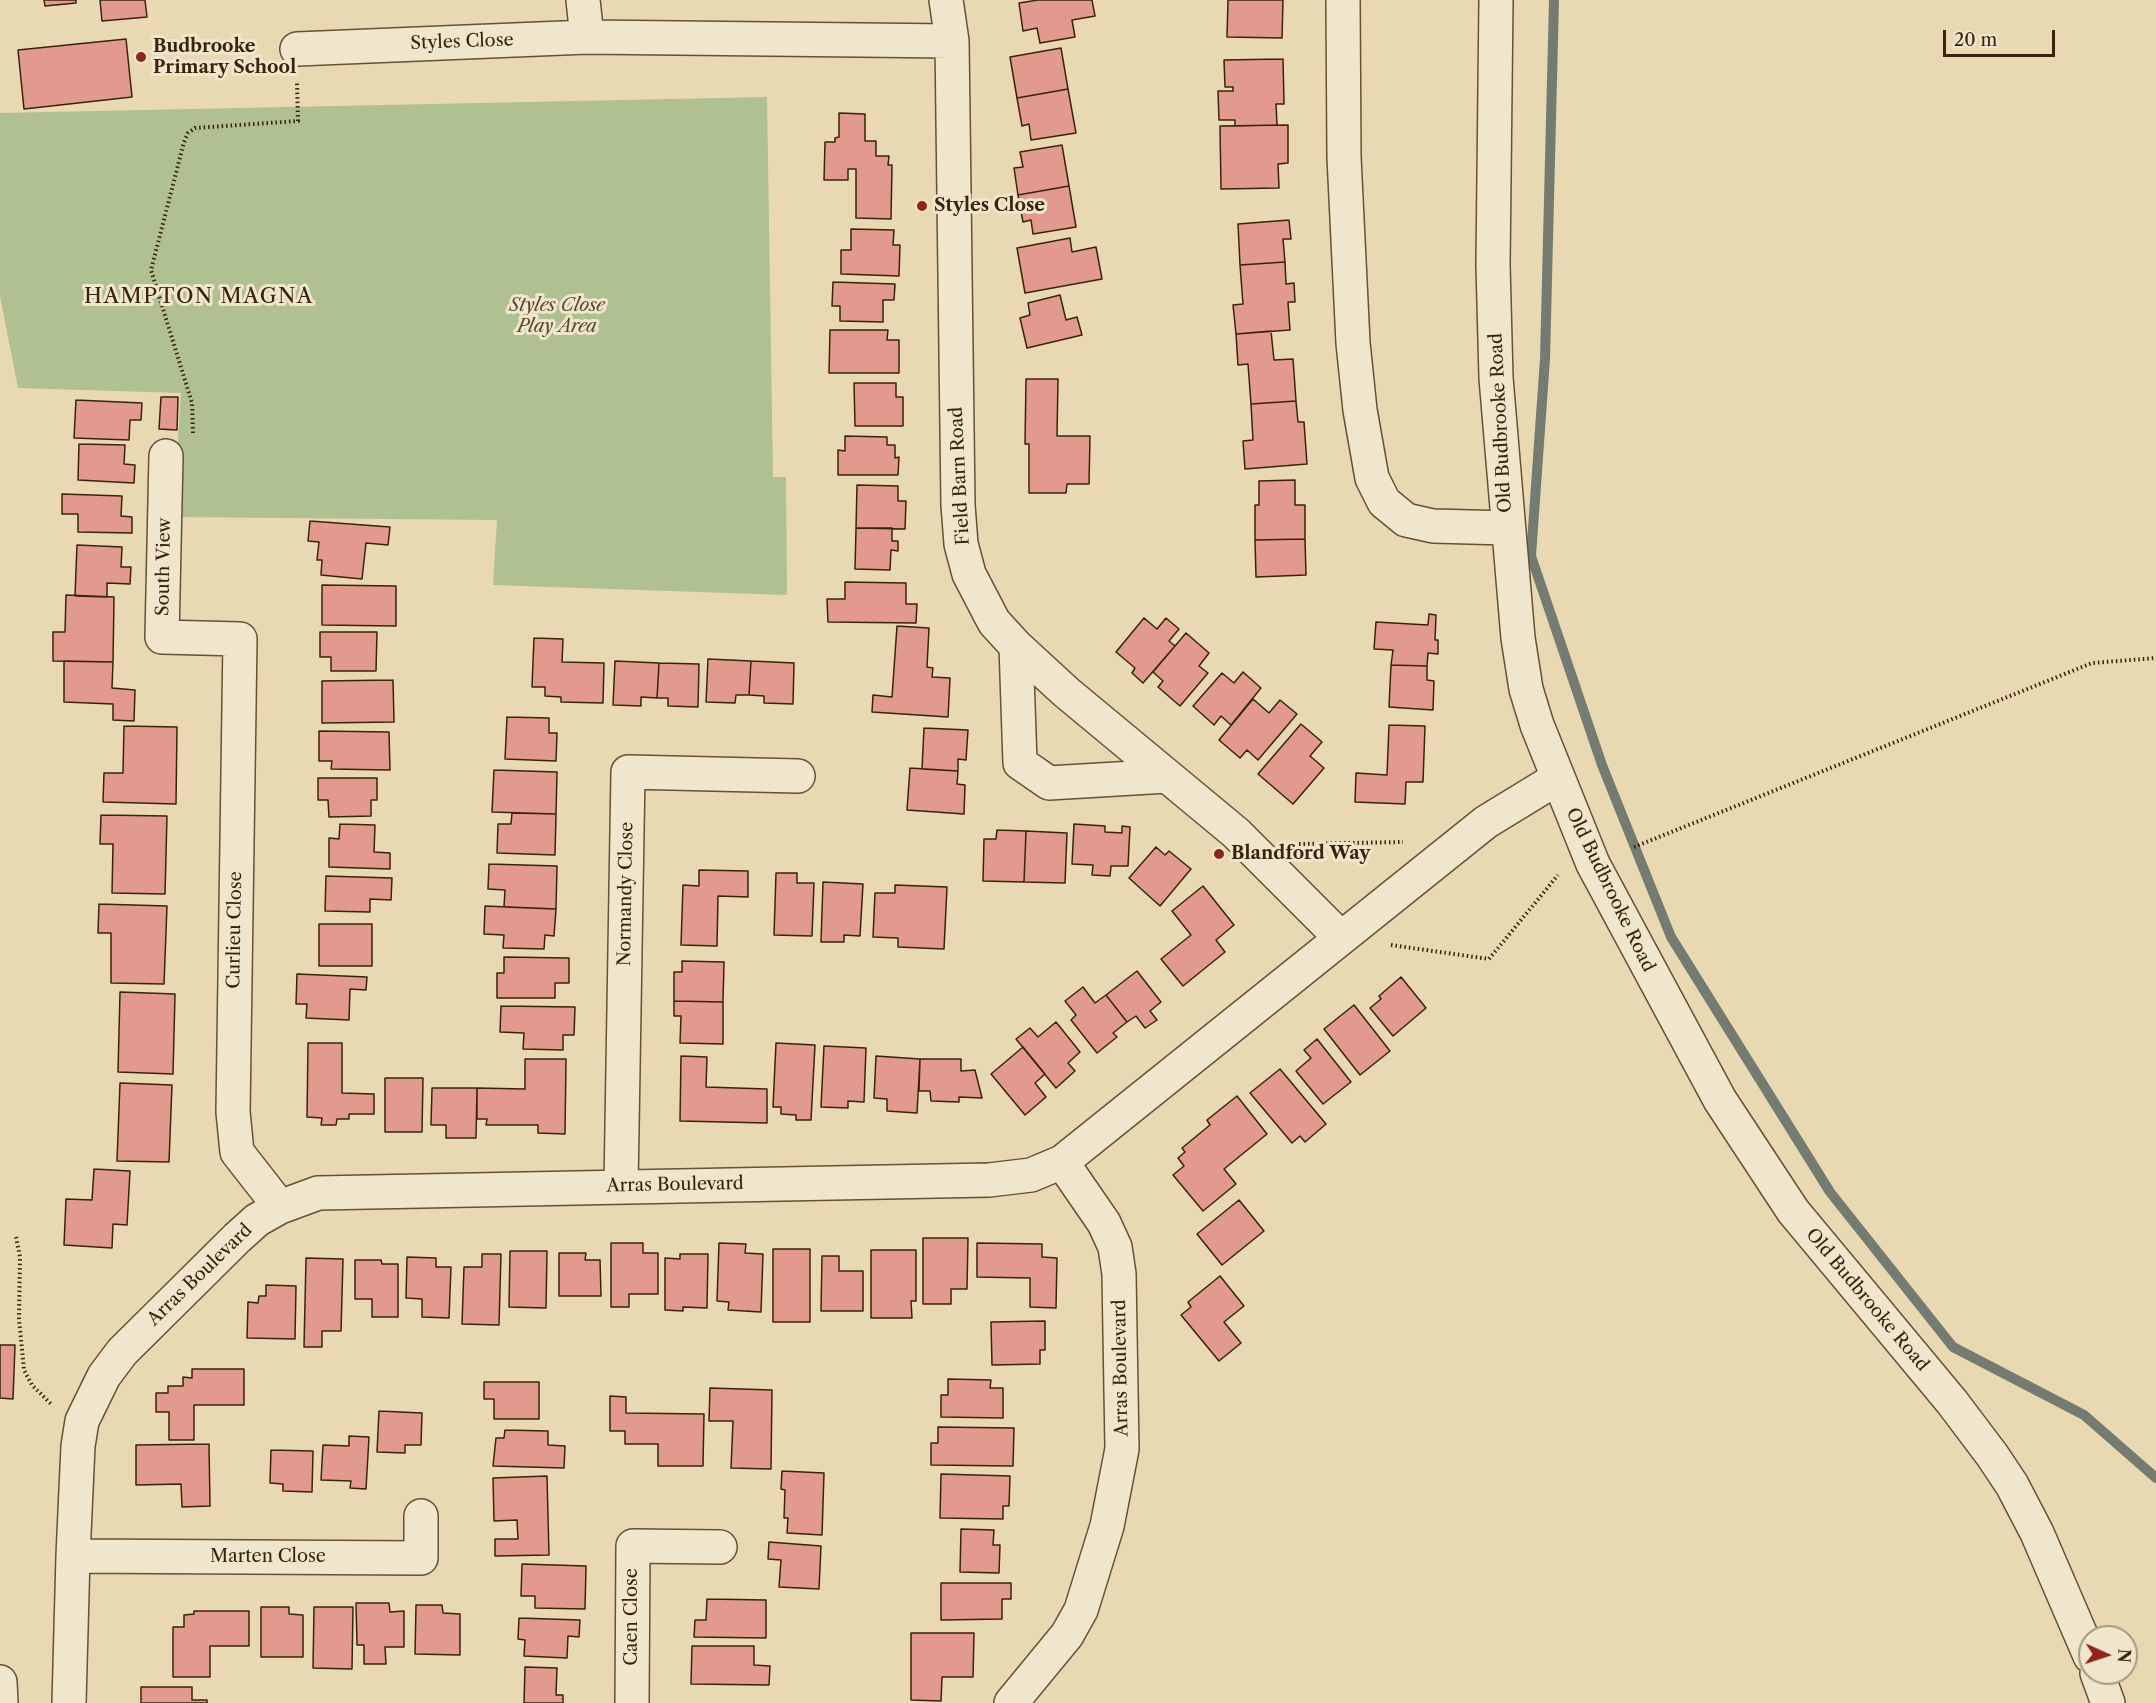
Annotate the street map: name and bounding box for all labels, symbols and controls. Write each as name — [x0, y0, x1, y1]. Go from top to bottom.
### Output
scale bar — [1946, 18, 2058, 56]
street label: Styles Close — [410, 29, 514, 55]
text: 20 m — [1954, 29, 1997, 51]
place label: Budbrooke Primary School — [153, 36, 296, 78]
marker: Budbrooke Primary School — [134, 50, 148, 64]
place label: Styles Close — [934, 195, 1045, 217]
marker: Styles Close — [915, 199, 929, 213]
district label: HAMPTON MAGNA — [84, 284, 314, 310]
park label: Styles Close Play Area — [509, 295, 605, 338]
street label: Old Budbrooke Road — [1486, 333, 1516, 513]
street label: Field Barn Road — [946, 406, 974, 546]
street label: South View — [152, 518, 176, 616]
street label: Old Budbrooke Road — [1561, 804, 1659, 976]
street label: Normandy Close — [614, 822, 638, 966]
place label: Blandford Way — [1231, 843, 1370, 865]
marker: Blandford Way — [1212, 847, 1226, 861]
street label: Curlieu Close — [223, 871, 247, 989]
street label: Arras Boulevard — [606, 1173, 744, 1197]
street label: Arras Boulevard — [143, 1220, 257, 1330]
street label: Old Budbrooke Road — [1801, 1224, 1933, 1376]
street label: Arras Boulevard — [1109, 1299, 1133, 1437]
street label: Marten Close — [210, 1546, 326, 1568]
street label: Caen Close — [621, 1568, 643, 1666]
north arrow — [2078, 1625, 2138, 1685]
text: N — [2114, 1648, 2134, 1663]

